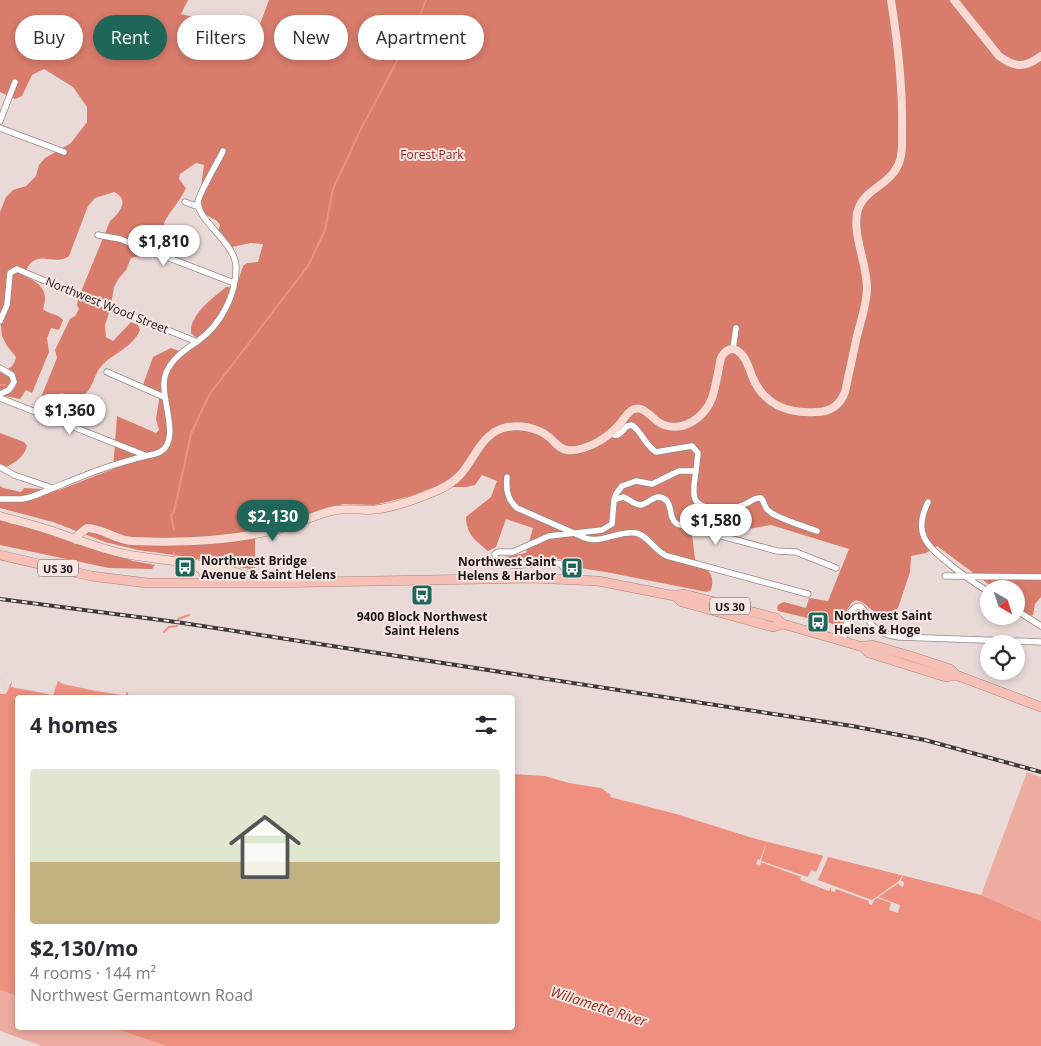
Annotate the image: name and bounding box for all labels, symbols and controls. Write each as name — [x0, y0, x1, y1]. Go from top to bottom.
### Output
chip: Buy — [15, 15, 83, 60]
chip: Rent — [93, 15, 167, 60]
chip: Filters — [177, 15, 264, 60]
chip: New — [274, 15, 348, 60]
chip: Apartment — [358, 15, 484, 60]
park label: Forest Park — [400, 146, 464, 163]
pin: $1,810 — [123, 224, 205, 267]
text: $1,810 — [139, 230, 189, 252]
street label: Northwest Wood Street — [43, 273, 171, 337]
pin: $1,360 — [29, 394, 111, 436]
text: $1,360 — [45, 399, 95, 421]
pin: $2,130 — [232, 500, 314, 542]
pin: $1,580 — [675, 504, 757, 546]
text: $2,130 — [248, 505, 298, 527]
text: $1,580 — [691, 509, 741, 531]
place label: Northwest Bridge Avenue & Saint Helens — [201, 552, 336, 583]
place label: Northwest Saint Helens & Harbor — [458, 553, 557, 584]
bus stop icon: Northwest Bridge Avenue & Saint Helens — [173, 555, 197, 579]
bus stop icon: Northwest Saint Helens & Harbor — [560, 556, 584, 580]
road number: US 30 — [38, 560, 78, 576]
north arrow — [980, 580, 1025, 625]
map controls — [980, 580, 1025, 680]
bus stop icon: 9400 Block Northwest Saint Helens — [410, 583, 434, 607]
road number: US 30 — [710, 598, 750, 614]
place label: Northwest Saint Helens & Hoge — [834, 607, 932, 638]
place label: 9400 Block Northwest Saint Helens — [357, 608, 487, 639]
bus stop icon: Northwest Saint Helens & Hoge — [806, 610, 830, 634]
button: locate — [980, 635, 1025, 680]
text: 4 homes — [30, 711, 118, 739]
icon: filters — [472, 711, 500, 739]
icon: home — [220, 802, 310, 892]
text: $2,130/mo — [30, 934, 138, 962]
text: 4 rooms · 144 m² — [30, 962, 156, 984]
water label: Willamette River — [549, 982, 650, 1031]
text: Northwest Germantown Road — [30, 984, 253, 1006]

